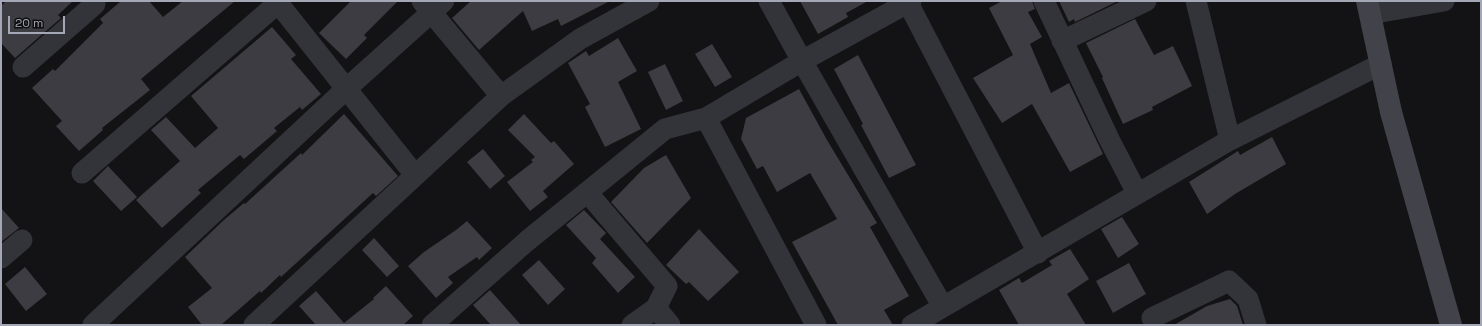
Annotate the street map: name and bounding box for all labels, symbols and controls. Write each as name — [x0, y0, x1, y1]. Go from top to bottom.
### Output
scale bar — [10, 8, 67, 34]
text: 20 m — [15, 15, 43, 31]

